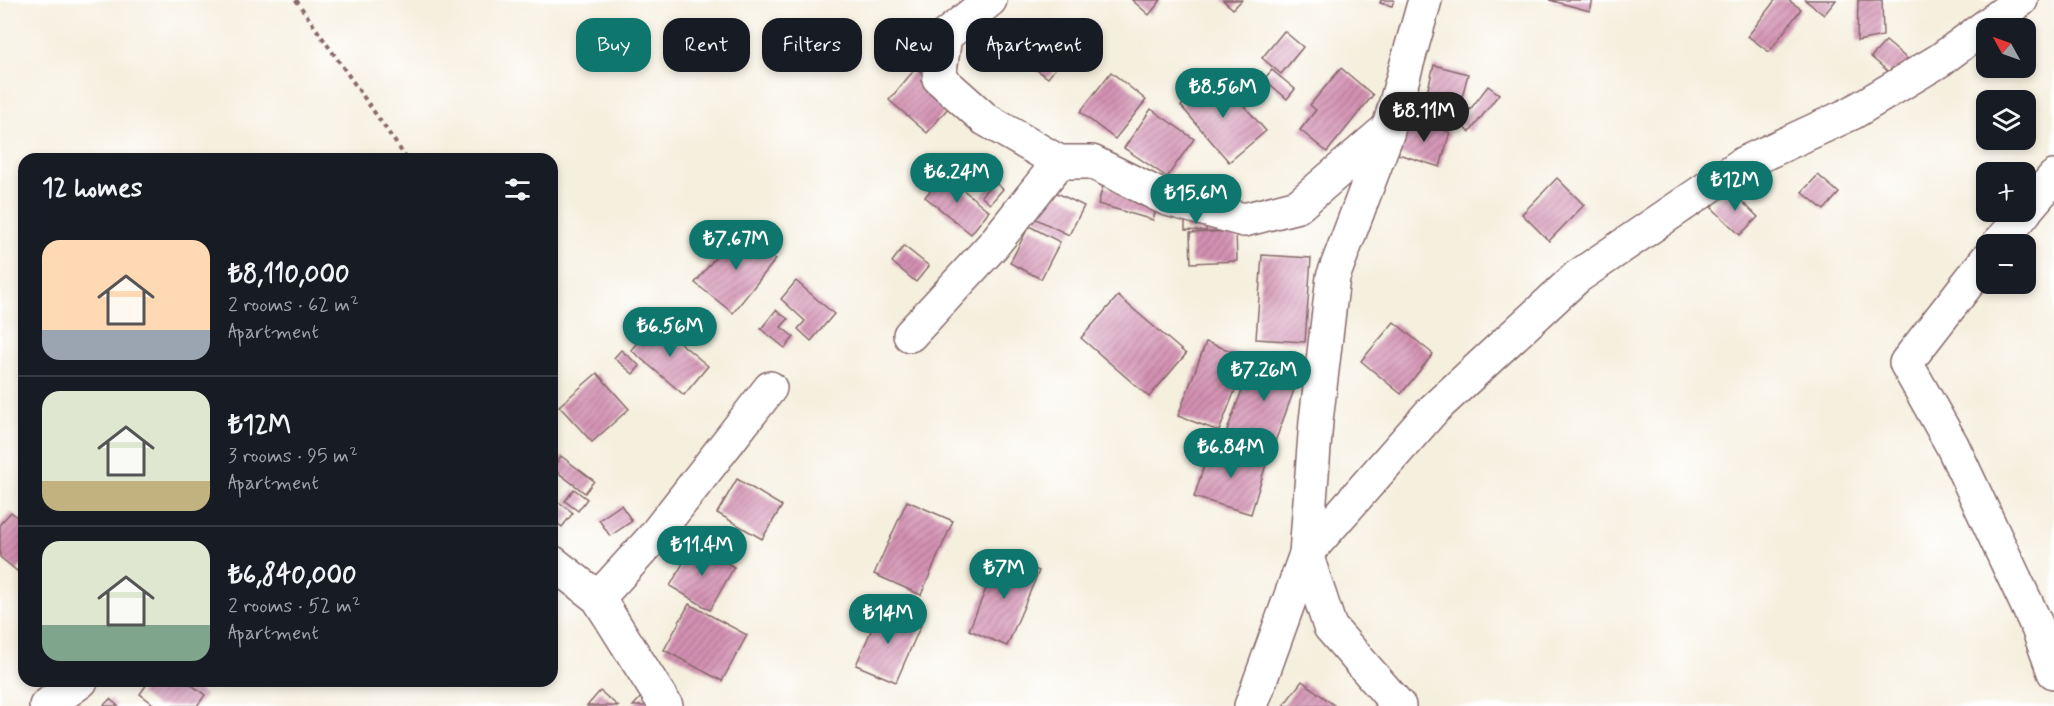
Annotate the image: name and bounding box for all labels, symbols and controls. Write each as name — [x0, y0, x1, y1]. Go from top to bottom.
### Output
chip: Buy — [576, 18, 651, 72]
chip: Rent — [663, 18, 750, 72]
chip: Filters — [762, 18, 862, 72]
chip: New — [874, 18, 954, 72]
chip: Apartment — [966, 18, 1103, 72]
north arrow — [1976, 18, 2036, 78]
map controls — [1976, 18, 2036, 294]
pin: ₺8.56M — [1174, 68, 1272, 119]
text: ₺8.56M — [1189, 74, 1257, 101]
button: layers — [1976, 90, 2036, 150]
pin: ₺8.11M — [1375, 92, 1473, 143]
text: ₺8.11M — [1393, 98, 1455, 125]
pin: ₺6.24M — [908, 153, 1006, 204]
text: ₺6.24M — [924, 159, 990, 186]
pin: ₺12M — [1699, 161, 1771, 212]
button: + — [1976, 162, 2036, 222]
text: ₺12M — [1711, 167, 1759, 194]
text: 12 homes — [42, 172, 142, 206]
icon: filters — [501, 173, 534, 206]
pin: ₺15.6M — [1147, 174, 1245, 225]
text: ₺15.6M — [1165, 180, 1227, 207]
pin: ₺7.67M — [687, 220, 785, 271]
text: ₺7.67M — [703, 226, 769, 253]
button: − — [1976, 234, 2036, 294]
text: ₺8,110,000 — [228, 258, 350, 292]
icon: home — [90, 264, 162, 336]
text: 2 rooms · 62 m² — [228, 292, 359, 319]
pin: ₺6.56M — [621, 307, 719, 358]
text: ₺6.56M — [637, 313, 703, 340]
text: Apartment — [228, 319, 319, 346]
pin: ₺7.26M — [1215, 351, 1313, 402]
text: ₺7.26M — [1231, 357, 1297, 384]
text: ₺12M — [228, 409, 291, 443]
icon: home — [90, 415, 162, 487]
pin: ₺6.84M — [1182, 428, 1280, 479]
text: ₺6.84M — [1198, 434, 1264, 461]
text: 3 rooms · 95 m² — [228, 443, 358, 470]
text: Apartment — [228, 470, 319, 497]
pin: ₺11.4M — [653, 526, 751, 577]
text: ₺11.4M — [671, 532, 733, 559]
pin: ₺7M — [975, 549, 1033, 600]
text: ₺7M — [983, 555, 1025, 582]
text: ₺6,840,000 — [228, 559, 357, 593]
icon: home — [90, 565, 162, 637]
text: 2 rooms · 52 m² — [228, 593, 361, 620]
pin: ₺14M — [852, 594, 924, 645]
text: ₺14M — [863, 600, 913, 627]
text: Apartment — [228, 620, 319, 647]

